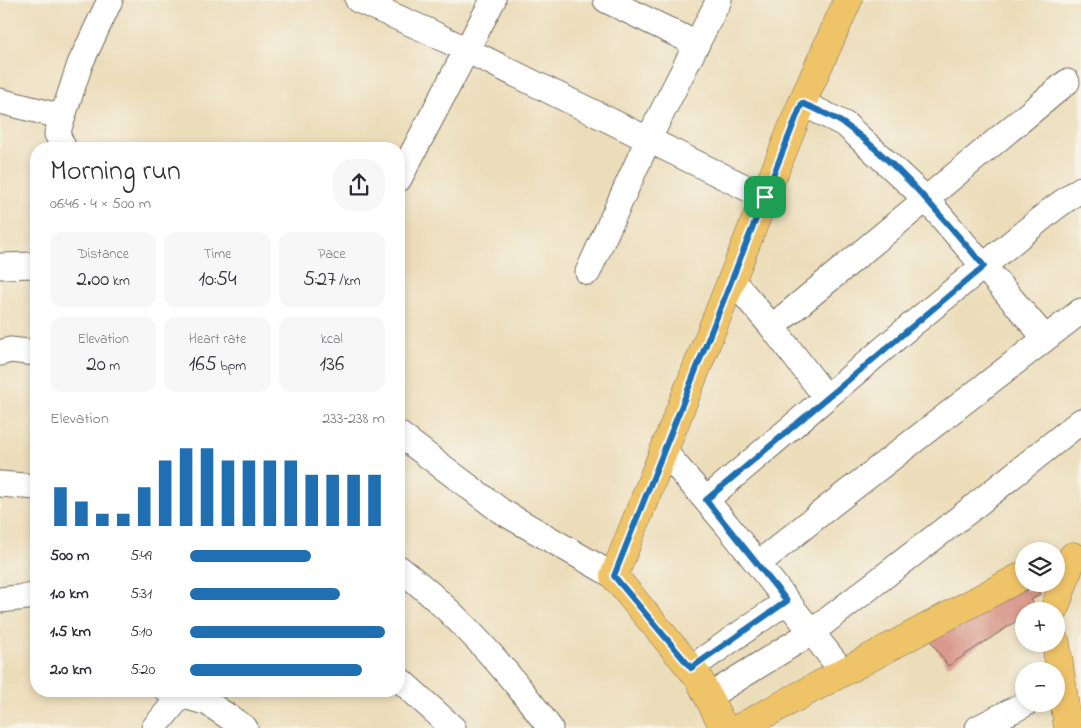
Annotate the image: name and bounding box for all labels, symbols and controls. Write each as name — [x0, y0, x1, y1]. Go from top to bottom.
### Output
text: Morning run — [50, 152, 181, 193]
button: share — [333, 159, 385, 211]
pin — [744, 176, 786, 218]
icon: arrive — [751, 183, 779, 211]
text: 06:46 · 4 × 500 m — [50, 192, 151, 216]
text: Distance — [77, 244, 129, 265]
text: Time — [204, 244, 231, 265]
text: Pace — [318, 244, 345, 265]
text: 2.00 — [76, 265, 109, 295]
text: 10:54 — [198, 265, 237, 295]
text: 5:27 — [303, 265, 336, 295]
text: km — [109, 271, 130, 292]
text: /km — [336, 271, 361, 292]
text: Elevation — [77, 329, 129, 350]
text: Heart rate — [189, 329, 246, 350]
text: kcal — [321, 329, 343, 350]
text: 20 — [86, 350, 106, 380]
text: 165 — [189, 350, 217, 380]
text: 136 — [320, 350, 344, 380]
text: m — [106, 356, 120, 377]
text: bpm — [217, 356, 246, 377]
text: Elevation — [50, 407, 109, 431]
text: 233–238 m — [322, 407, 385, 431]
map controls — [1015, 542, 1065, 712]
button: layers — [1015, 542, 1065, 592]
text: 500 m — [50, 544, 89, 568]
text: 5:49 — [130, 544, 152, 568]
text: 1.0 km — [50, 582, 89, 606]
text: 5:31 — [130, 582, 152, 606]
button: + — [1015, 602, 1065, 652]
text: 1.5 km — [50, 620, 91, 644]
text: 5:10 — [130, 620, 153, 644]
text: 2.0 km — [50, 658, 92, 682]
text: 5:20 — [130, 658, 155, 682]
button: − — [1015, 662, 1065, 712]

